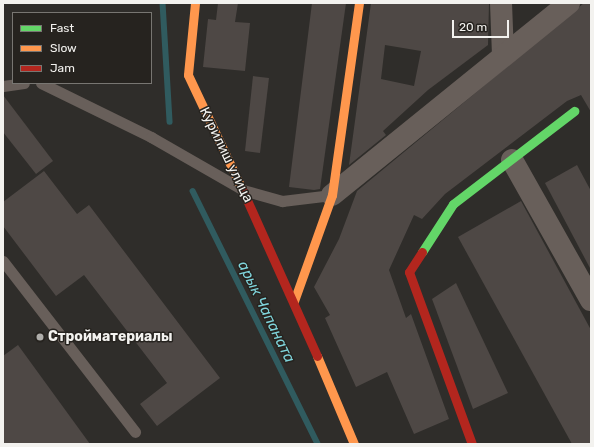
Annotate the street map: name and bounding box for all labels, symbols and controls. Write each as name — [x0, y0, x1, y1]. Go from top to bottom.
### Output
legend — [12, 12, 152, 84]
scale bar — [454, 12, 511, 38]
text: 20 m — [459, 20, 487, 34]
text: Fast — [50, 21, 74, 35]
text: Slow — [50, 41, 77, 55]
text: Jam — [50, 61, 75, 75]
street label: Курилиш улица — [196, 105, 256, 205]
water label: арык Чапаната — [234, 258, 298, 366]
place label: Стройматериалы — [48, 329, 173, 345]
marker: Стройматериалы — [35, 332, 45, 342]

